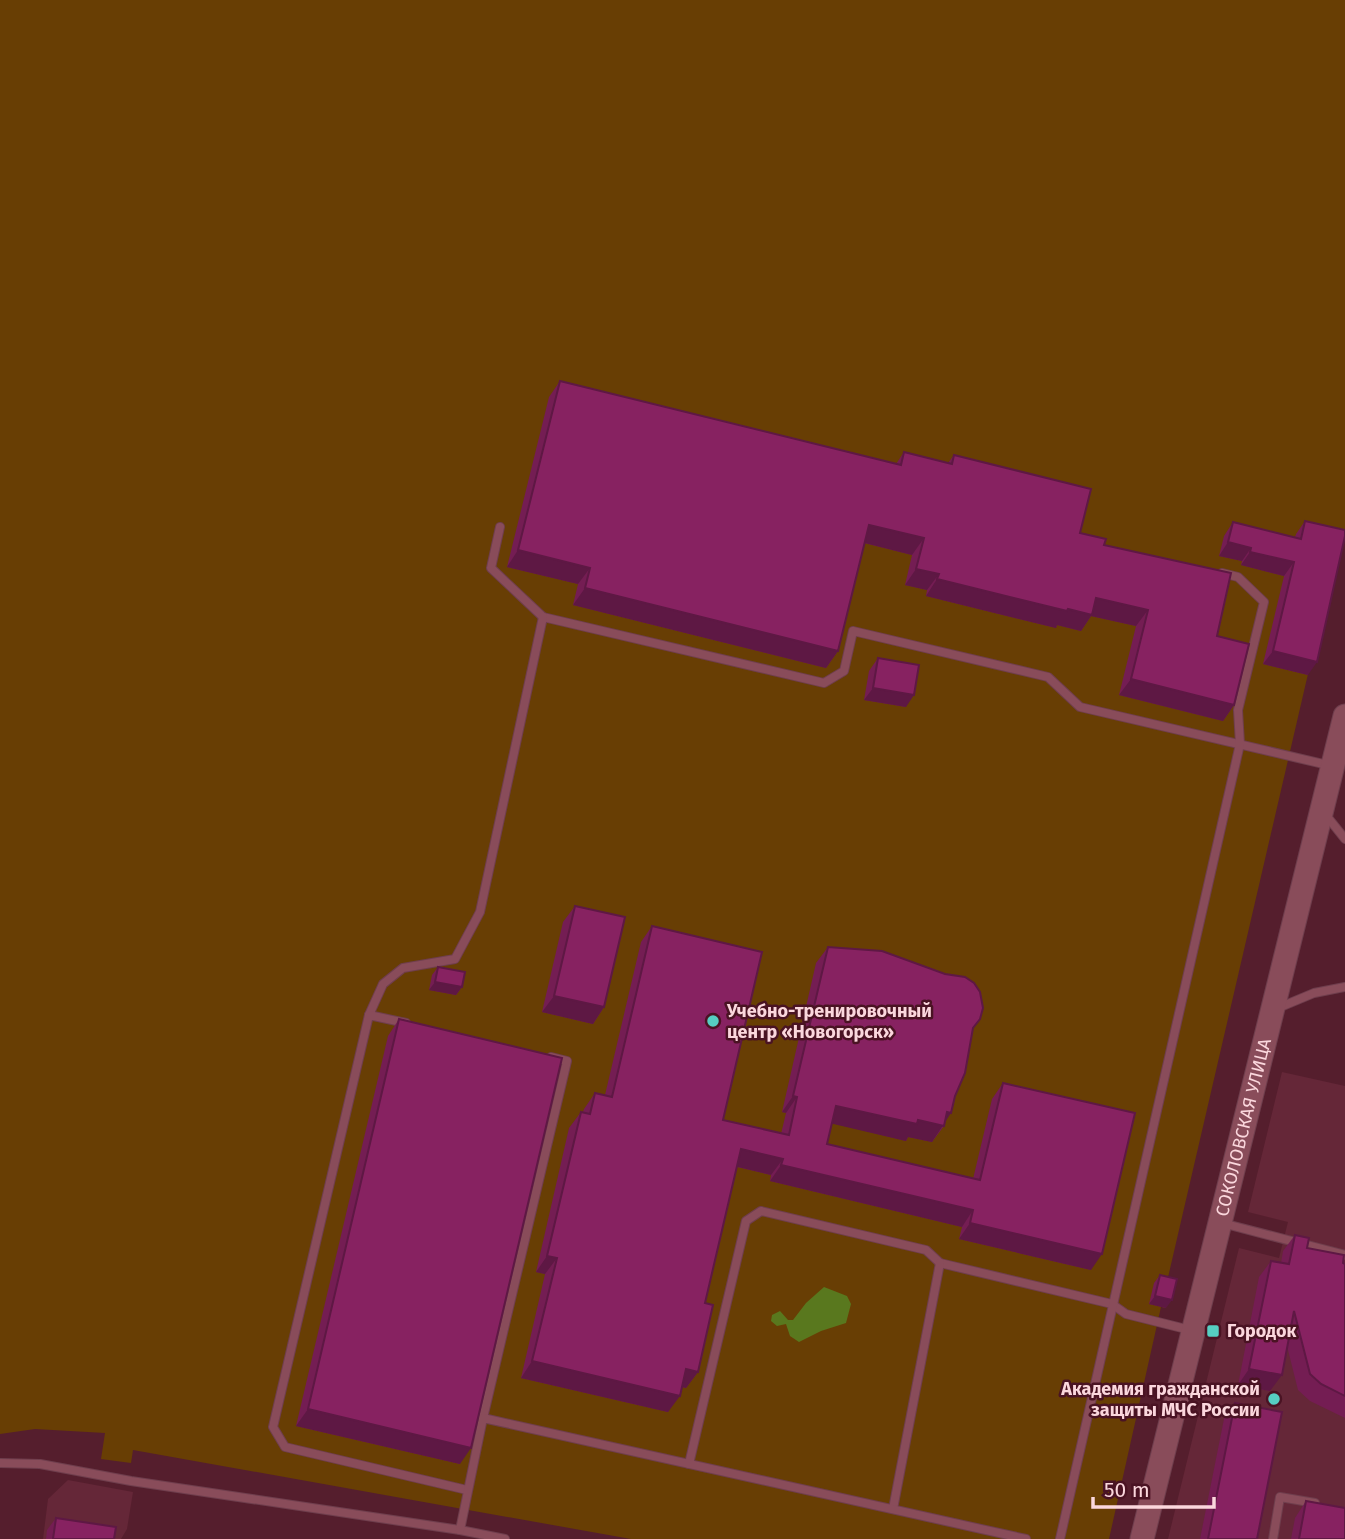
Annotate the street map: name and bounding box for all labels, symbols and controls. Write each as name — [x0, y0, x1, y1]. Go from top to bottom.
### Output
place label: Учебно-тренировочный центр «Новогорск» — [726, 1000, 932, 1043]
marker: Учебно-тренировочный центр «Новогорск» — [705, 1013, 721, 1029]
street label: СОКОЛОВСКАЯ УЛИЦА — [1211, 1035, 1276, 1219]
place label: Городок — [1227, 1320, 1296, 1342]
marker: Городок — [1205, 1323, 1221, 1339]
place label: Академия гражданской защиты МЧС России — [1060, 1378, 1260, 1421]
marker: Академия гражданской защиты МЧС России — [1266, 1391, 1282, 1407]
scale bar — [1093, 1466, 1214, 1510]
text: 50 m — [1104, 1477, 1150, 1503]

